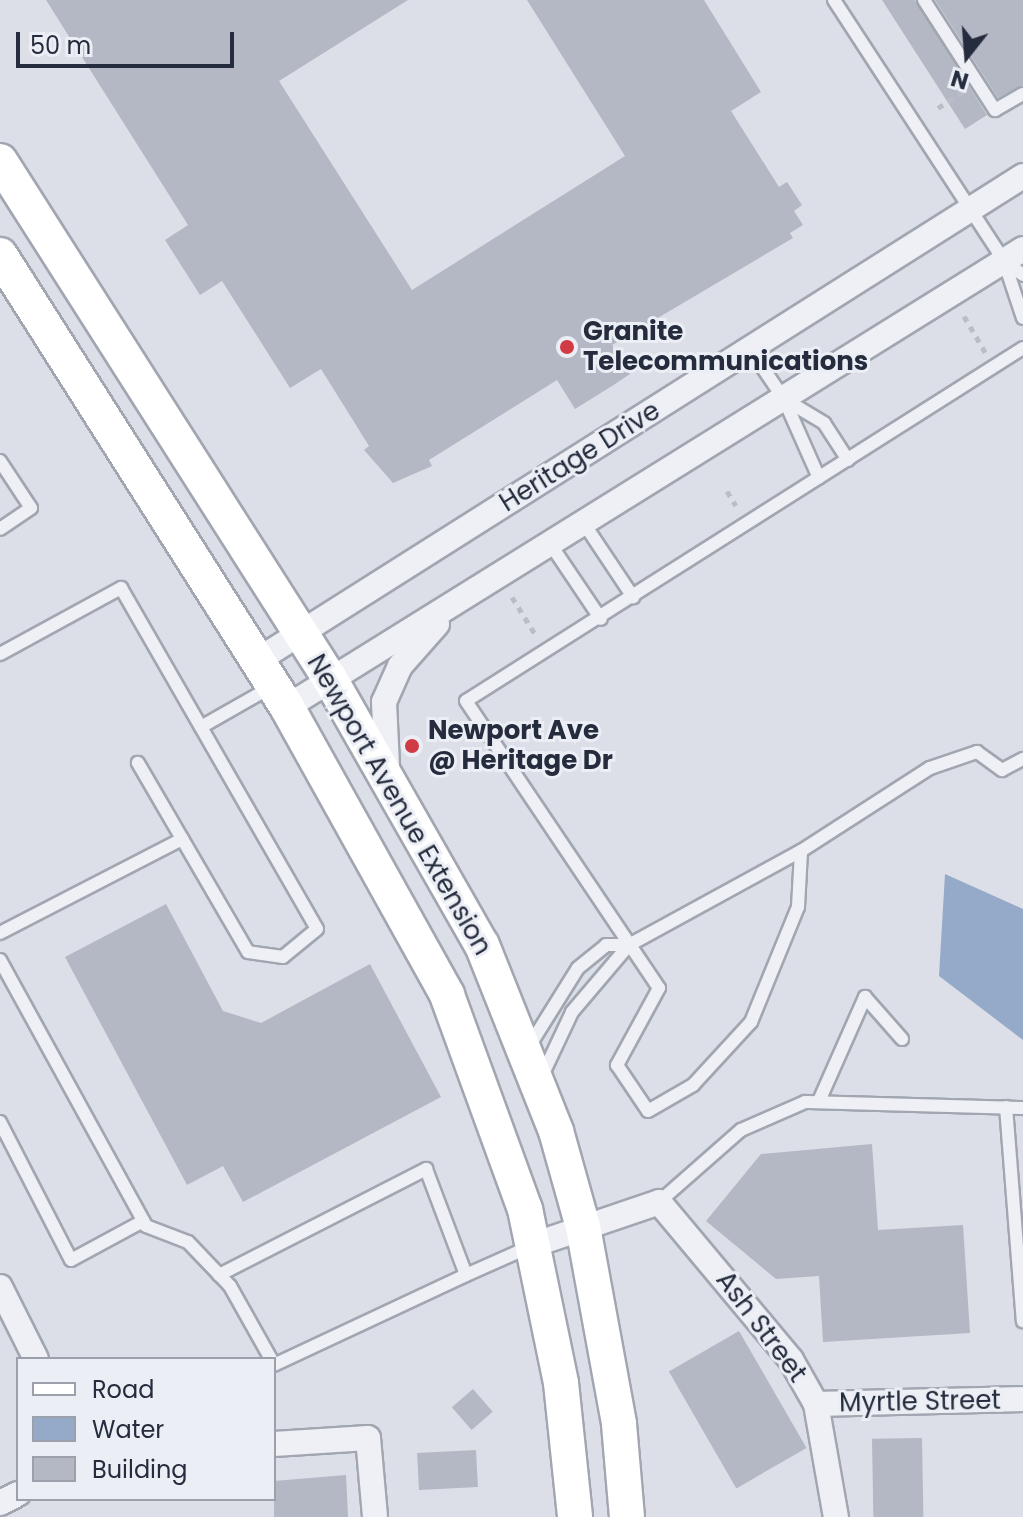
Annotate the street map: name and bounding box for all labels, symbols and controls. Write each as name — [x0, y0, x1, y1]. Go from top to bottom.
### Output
scale bar — [20, 16, 238, 66]
north arrow — [927, 16, 1007, 96]
text: 50 m — [30, 29, 91, 62]
text: N — [947, 62, 972, 97]
place label: Granite Telecommunications — [583, 316, 868, 378]
marker: Granite Telecommunications — [558, 338, 576, 356]
street label: Heritage Drive — [494, 395, 666, 519]
street label: Newport Avenue Extension — [300, 649, 498, 961]
place label: Newport Ave @ Heritage Dr — [428, 715, 613, 776]
marker: Newport Ave @ Heritage Dr — [403, 737, 421, 755]
street label: Ash Street — [709, 1265, 813, 1389]
legend — [16, 1357, 276, 1501]
text: Road — [92, 1373, 154, 1406]
street label: Myrtle Street — [839, 1385, 1001, 1419]
text: Water — [92, 1413, 164, 1446]
text: Building — [92, 1453, 188, 1486]

